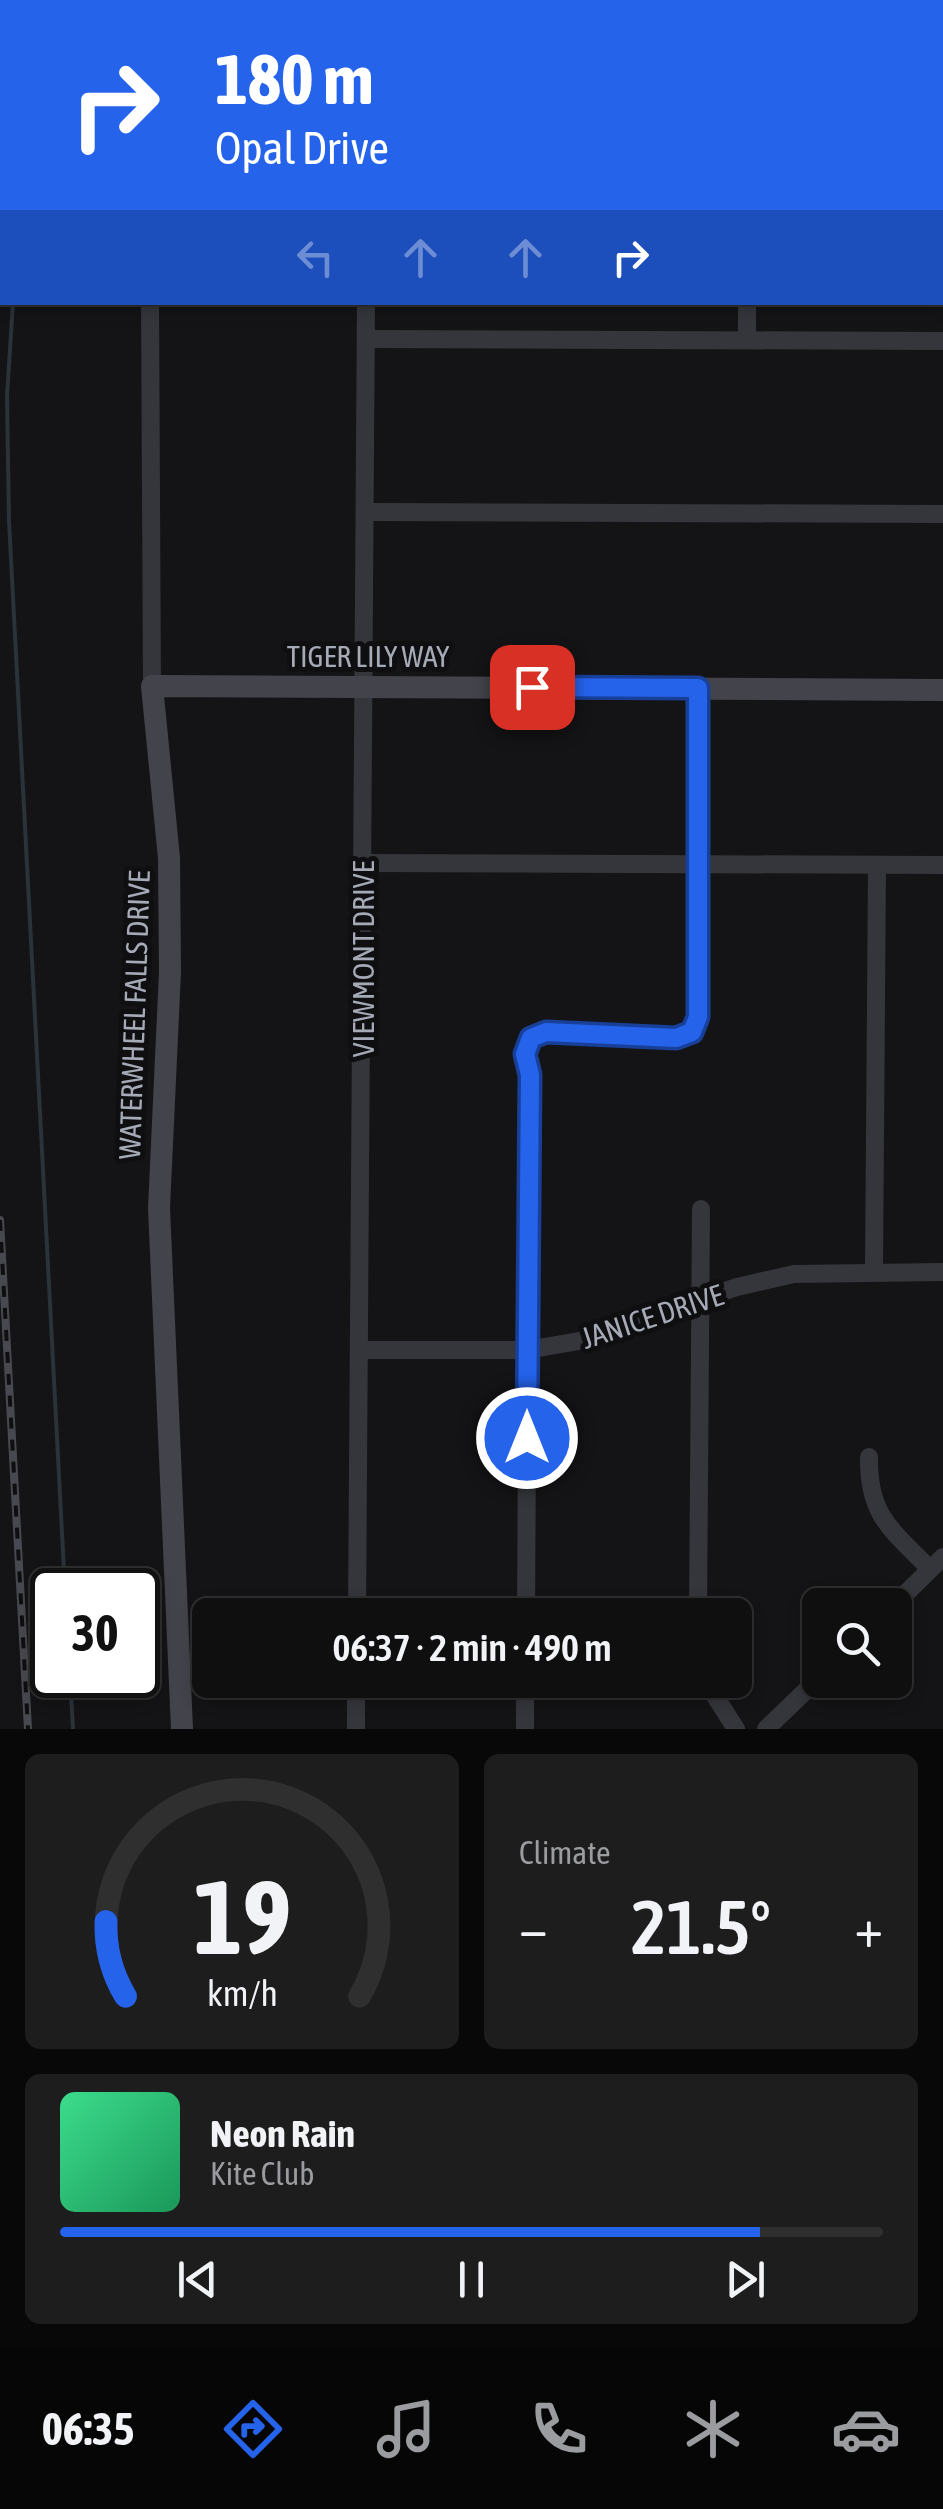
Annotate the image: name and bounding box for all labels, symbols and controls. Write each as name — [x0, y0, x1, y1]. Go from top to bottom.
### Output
text: 180 m — [215, 39, 374, 119]
icon: right — [50, 40, 180, 170]
text: Opal Drive — [215, 122, 389, 174]
icon: left — [288, 230, 343, 285]
icon: ahead — [393, 230, 448, 285]
icon: ahead — [498, 230, 553, 285]
icon: right — [603, 230, 658, 285]
street label: TIGER LILY WAY — [287, 639, 450, 673]
pin — [490, 645, 575, 730]
icon: arrive — [505, 660, 560, 715]
street label: VIEWMONT DRIVE — [346, 861, 380, 1057]
street label: WATERWHEEL FALLS DRIVE — [112, 870, 156, 1160]
street label: JANICE DRIVE — [577, 1277, 727, 1355]
position arrow — [475, 1386, 579, 1490]
speed limit sign: 30 — [30, 1568, 160, 1698]
map controls — [802, 1588, 912, 1698]
button: search — [802, 1588, 912, 1698]
text: 06:37 · 2 min · 490 m — [332, 1626, 612, 1669]
text: Climate — [519, 1834, 611, 1871]
text: 19 — [193, 1857, 291, 1976]
text: 21.5° — [631, 1884, 771, 1970]
text: − — [519, 1896, 548, 1959]
text: + — [854, 1896, 883, 1959]
text: km/h — [207, 1973, 277, 2014]
text: Neon Rain — [210, 2112, 355, 2155]
text: Kite Club — [210, 2155, 314, 2192]
icon: previous — [170, 2252, 225, 2307]
icon: pause — [444, 2252, 499, 2307]
icon: next — [718, 2252, 773, 2307]
icon: directions — [218, 2394, 288, 2464]
icon: music — [371, 2394, 441, 2464]
icon: phone — [524, 2394, 594, 2464]
icon: climate — [678, 2394, 748, 2464]
icon: car — [831, 2394, 901, 2464]
text: 06:35 — [42, 2403, 134, 2455]

